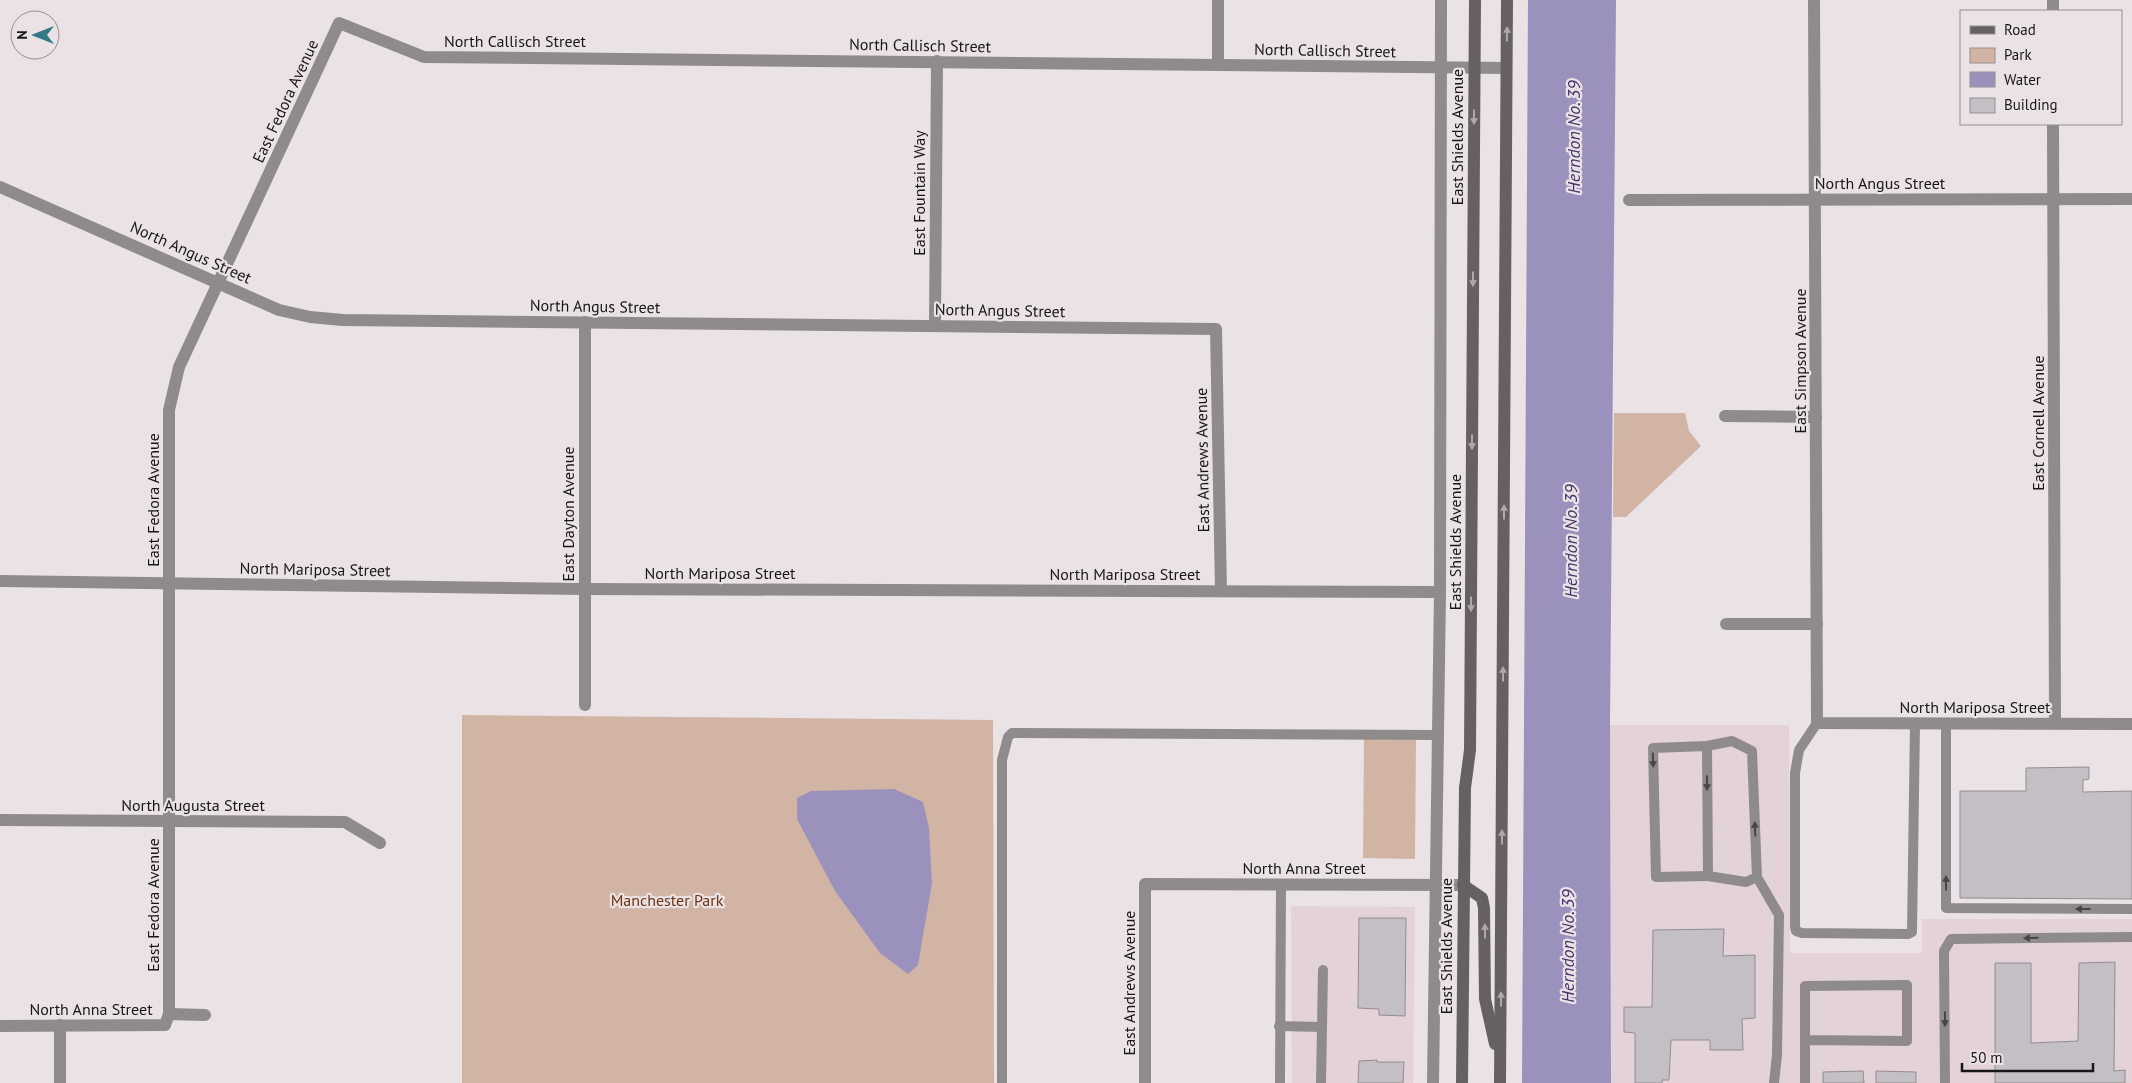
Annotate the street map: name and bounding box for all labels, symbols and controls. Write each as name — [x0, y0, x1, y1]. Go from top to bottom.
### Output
north arrow — [10, 10, 60, 60]
legend — [1960, 10, 2122, 125]
text: Road — [2004, 20, 2036, 39]
one-way arrow — [1503, 26, 1511, 42]
text: N — [13, 30, 31, 40]
street label: North Callisch Street — [444, 31, 587, 51]
street label: North Callisch Street — [849, 34, 992, 56]
street label: East Fedora Avenue — [248, 36, 322, 166]
street label: North Callisch Street — [1254, 39, 1397, 61]
text: Park — [2004, 45, 2032, 64]
street label: East Shields Avenue — [1447, 69, 1467, 205]
text: Water — [2004, 70, 2041, 89]
water label: Herndon No. 39 — [1562, 80, 1585, 194]
text: Building — [2004, 95, 2058, 114]
one-way arrow — [1470, 109, 1478, 125]
street label: East Fountain Way — [909, 130, 929, 256]
street label: North Angus Street — [1815, 173, 1946, 193]
street label: North Angus Street — [127, 216, 255, 288]
one-way arrow — [1469, 272, 1477, 288]
street label: East Simpson Avenue — [1790, 288, 1810, 434]
street label: North Angus Street — [530, 295, 661, 317]
street label: North Angus Street — [935, 299, 1066, 321]
street label: East Cornell Avenue — [2028, 355, 2048, 491]
street label: East Andrews Avenue — [1191, 387, 1213, 533]
street label: East Fedora Avenue — [143, 433, 163, 567]
one-way arrow — [1468, 434, 1476, 450]
street label: East Dayton Avenue — [558, 446, 578, 582]
street label: East Shields Avenue — [1445, 474, 1465, 610]
water label: Herndon No. 39 — [1559, 484, 1582, 598]
one-way arrow — [1500, 504, 1508, 520]
street label: North Mariposa Street — [239, 558, 391, 580]
street label: North Mariposa Street — [644, 563, 796, 583]
street label: North Mariposa Street — [1049, 564, 1201, 584]
one-way arrow — [1467, 597, 1475, 613]
one-way arrow — [1499, 666, 1507, 682]
street label: North Mariposa Street — [1899, 697, 2051, 717]
one-way arrow — [1649, 752, 1657, 768]
one-way arrow — [1703, 775, 1711, 791]
street label: North Augusta Street — [121, 795, 265, 815]
one-way arrow — [1751, 820, 1759, 836]
one-way arrow — [1498, 829, 1506, 845]
street label: East Fedora Avenue — [143, 838, 163, 972]
street label: North Anna Street — [1242, 858, 1366, 878]
one-way arrow — [1942, 875, 1950, 891]
street label: East Shields Avenue — [1436, 878, 1456, 1014]
water label: Herndon No. 39 — [1556, 889, 1579, 1003]
park label: Manchester Park — [611, 890, 724, 910]
one-way arrow — [2075, 905, 2091, 913]
street label: East Andrews Avenue — [1119, 911, 1139, 1055]
one-way arrow — [1480, 923, 1488, 939]
one-way arrow — [2023, 934, 2039, 942]
one-way arrow — [1497, 991, 1505, 1007]
street label: North Anna Street — [29, 999, 153, 1019]
one-way arrow — [1941, 1011, 1949, 1027]
scale bar — [1962, 1040, 2093, 1072]
text: 50 m — [1970, 1048, 2003, 1067]

